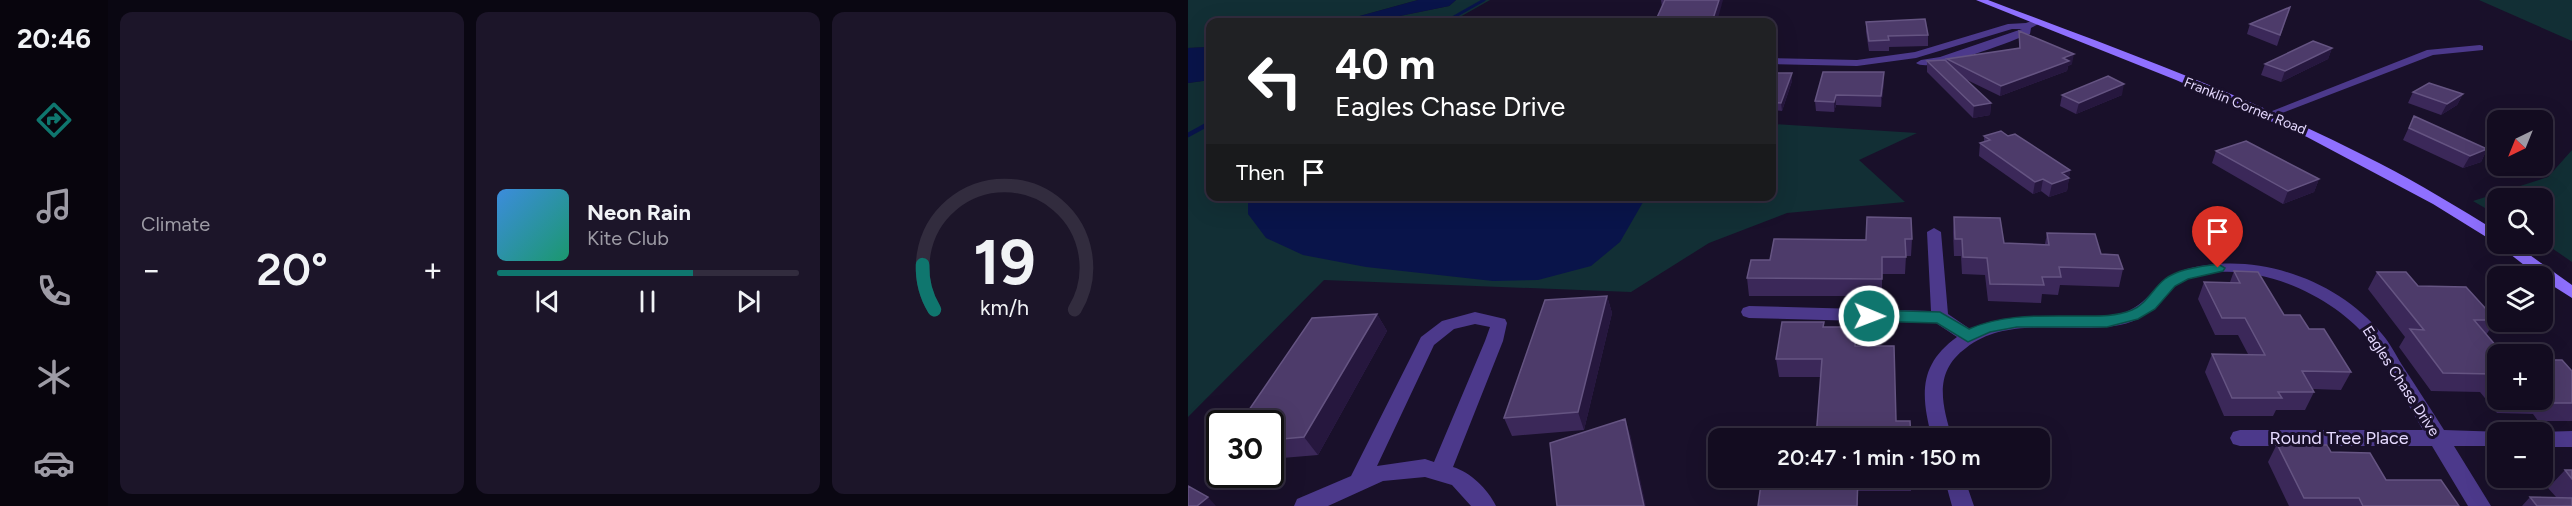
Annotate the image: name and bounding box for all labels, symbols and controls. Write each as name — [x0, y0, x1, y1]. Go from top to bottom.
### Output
text: 20:46 — [17, 22, 91, 55]
text: 40 m — [1335, 39, 1435, 90]
icon: left — [1236, 42, 1314, 120]
street label: Franklin Corner Road — [2181, 74, 2309, 138]
text: Eagles Chase Drive — [1335, 90, 1565, 123]
icon: directions — [33, 99, 75, 141]
north arrow — [2487, 110, 2553, 176]
map controls — [2487, 110, 2553, 488]
icon: arrive — [1297, 156, 1330, 189]
text: Then — [1236, 159, 1285, 186]
icon: music — [33, 185, 75, 227]
button: search — [2487, 188, 2553, 254]
text: Neon Rain — [587, 199, 691, 226]
pin — [2192, 206, 2243, 268]
text: Climate — [141, 212, 210, 236]
icon: arrive — [2201, 215, 2234, 248]
text: 19 — [973, 225, 1035, 300]
text: Kite Club — [587, 226, 669, 250]
text: 20° — [256, 242, 328, 296]
text: − — [141, 250, 162, 289]
text: + — [422, 250, 443, 289]
button: layers — [2487, 266, 2553, 332]
icon: phone — [33, 270, 75, 312]
position arrow — [1837, 284, 1901, 348]
icon: previous — [531, 285, 564, 318]
icon: pause — [631, 285, 664, 318]
icon: next — [732, 285, 765, 318]
text: km/h — [980, 295, 1028, 320]
street label: Eagles Chase Drive — [2359, 322, 2443, 440]
button: + — [2487, 344, 2553, 410]
icon: climate — [33, 356, 75, 398]
speed limit sign: 30 — [1206, 410, 1284, 488]
button: − — [2487, 422, 2553, 488]
street label: Round Tree Place — [2269, 427, 2409, 449]
icon: car — [33, 442, 75, 484]
text: 20:47 · 1 min · 150 m — [1777, 444, 1981, 471]

